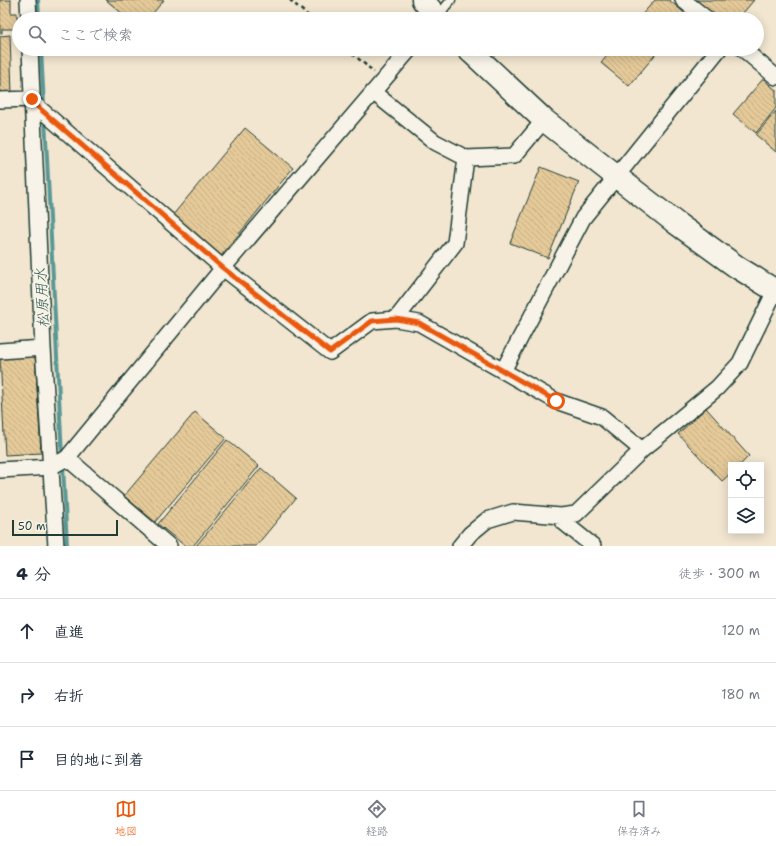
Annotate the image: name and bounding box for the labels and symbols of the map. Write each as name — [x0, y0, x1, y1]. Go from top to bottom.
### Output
route end — [23, 90, 41, 108]
water label: 松原用水 — [30, 268, 54, 328]
route start — [547, 392, 565, 410]
scale bar — [12, 518, 118, 537]

